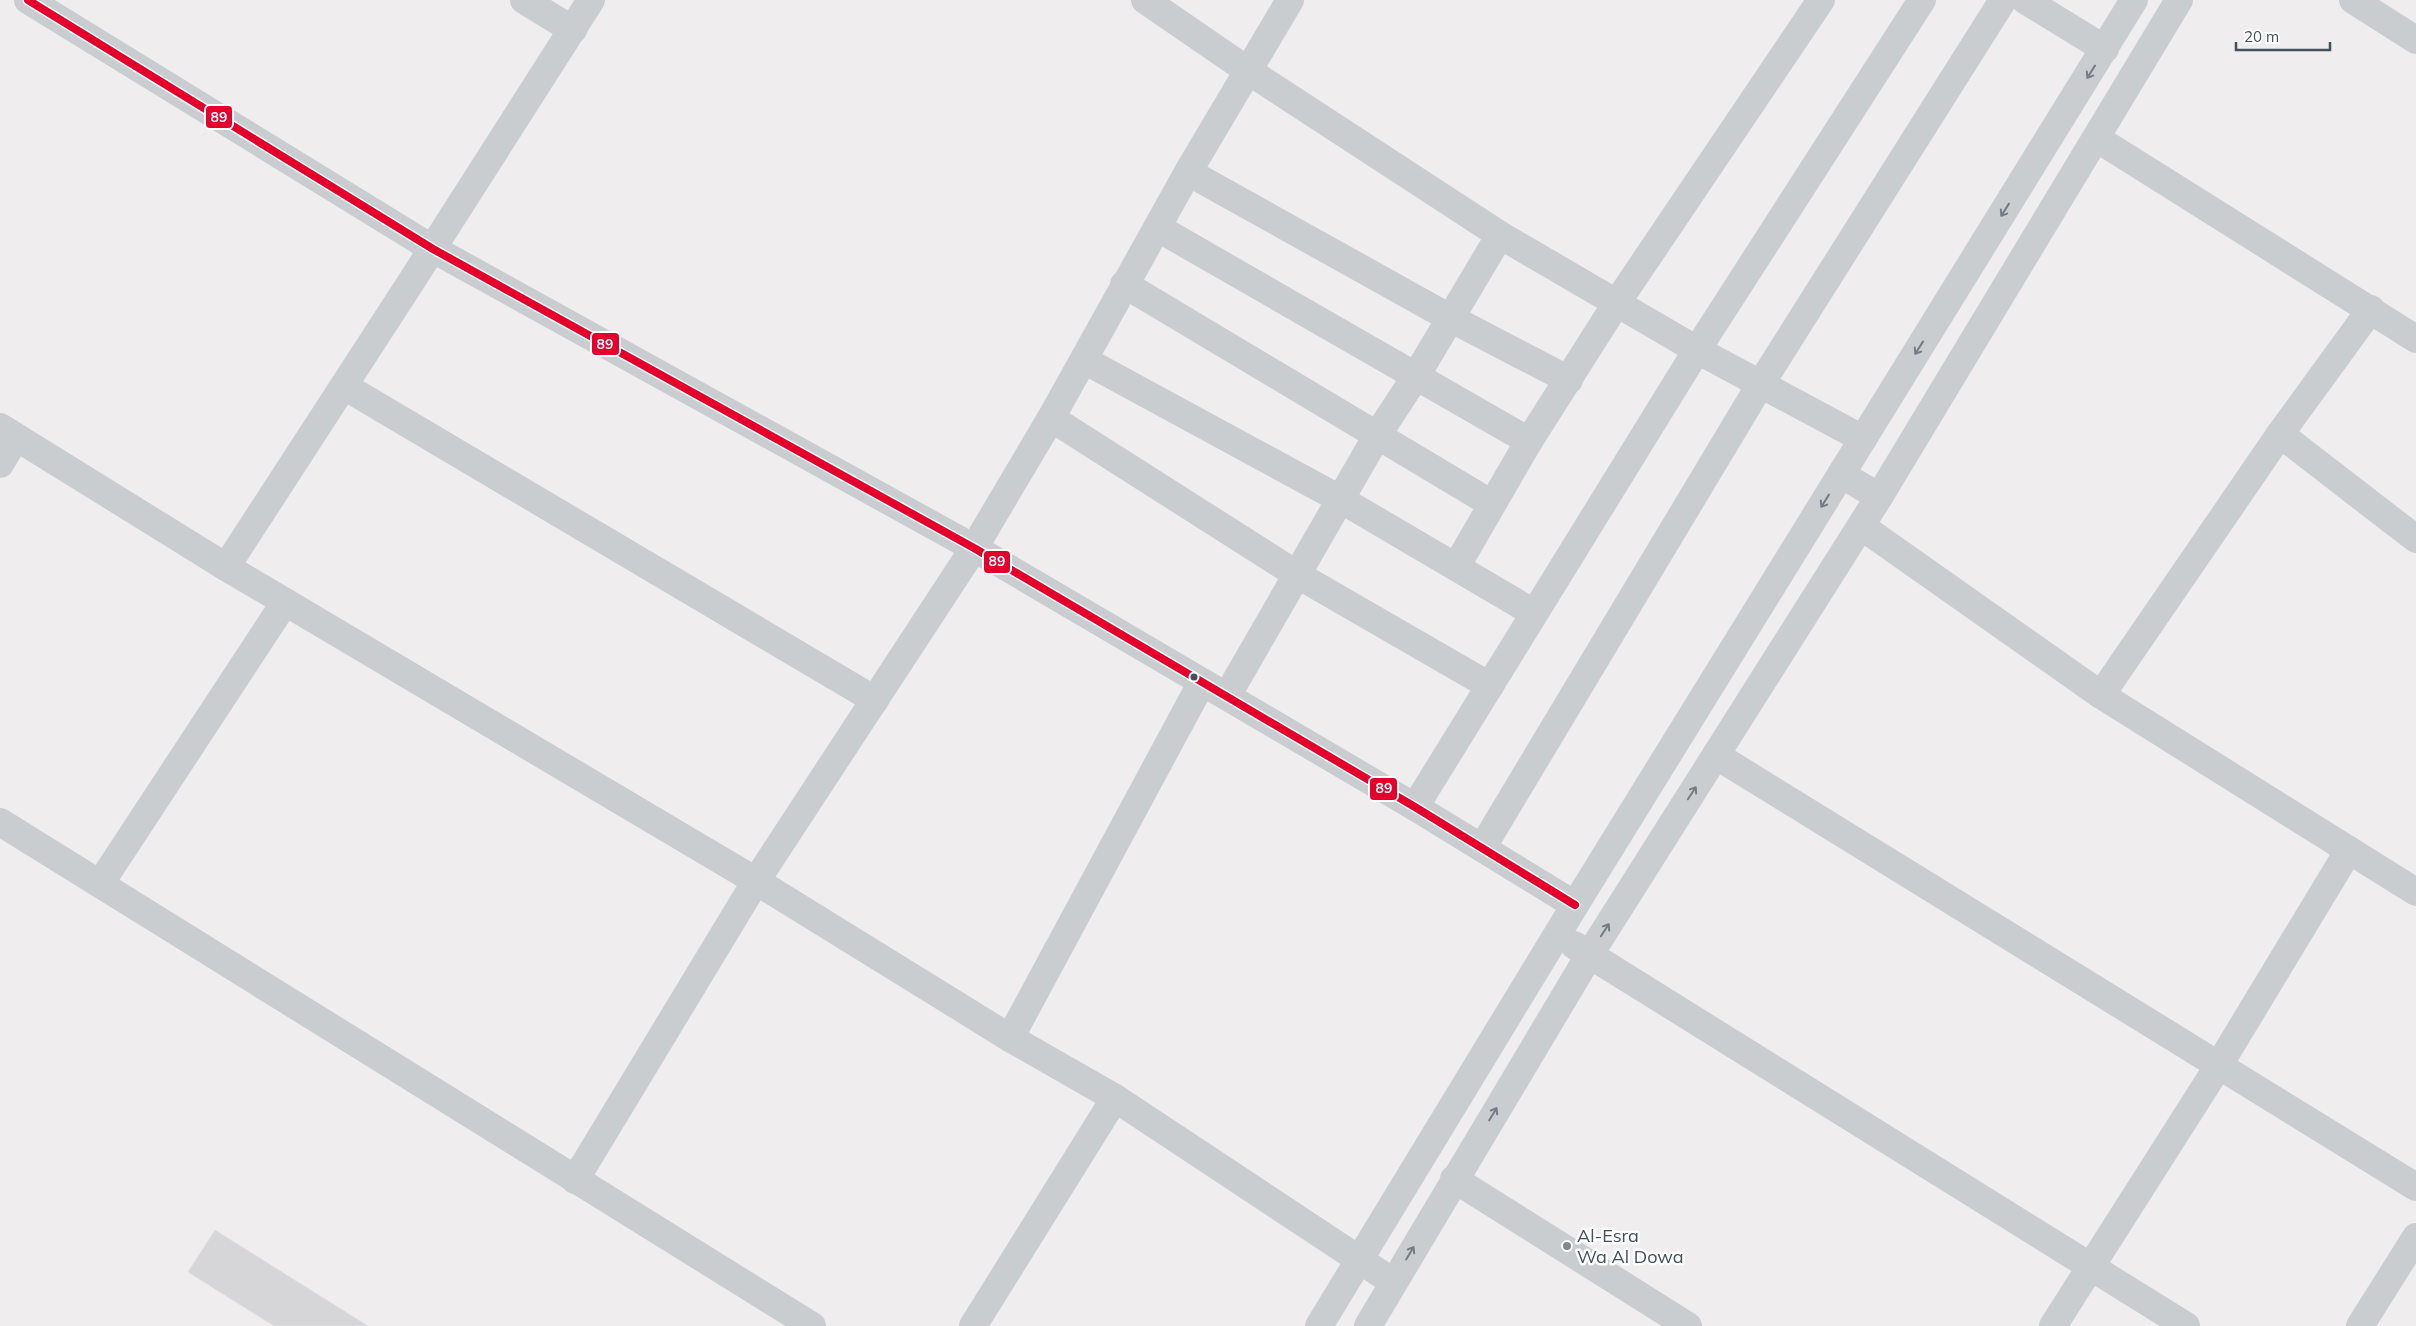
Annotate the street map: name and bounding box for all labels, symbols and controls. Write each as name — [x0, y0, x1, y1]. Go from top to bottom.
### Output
scale bar — [2236, 20, 2330, 52]
text: 20 m — [2244, 27, 2279, 46]
one-way arrow — [2085, 64, 2095, 78]
line badge: 89 — [205, 105, 233, 129]
text: 89 — [211, 108, 227, 126]
one-way arrow — [2000, 202, 2010, 216]
line badge: 89 — [591, 332, 620, 356]
text: 89 — [597, 335, 613, 353]
one-way arrow — [1914, 340, 1924, 354]
one-way arrow — [1819, 493, 1829, 507]
line badge: 89 — [983, 550, 1011, 574]
text: 89 — [989, 552, 1005, 570]
unlabelled marker — [1189, 672, 1199, 682]
line badge: 89 — [1369, 777, 1398, 801]
text: 89 — [1376, 779, 1392, 797]
one-way arrow — [1688, 787, 1698, 801]
one-way arrow — [1599, 923, 1610, 937]
one-way arrow — [1489, 1108, 1499, 1122]
place label: Al-Esra Wa Al Dowa — [1577, 1224, 1684, 1268]
marker: Al-Esra Wa Al Dowa — [1561, 1240, 1573, 1252]
one-way arrow — [1405, 1247, 1415, 1261]

